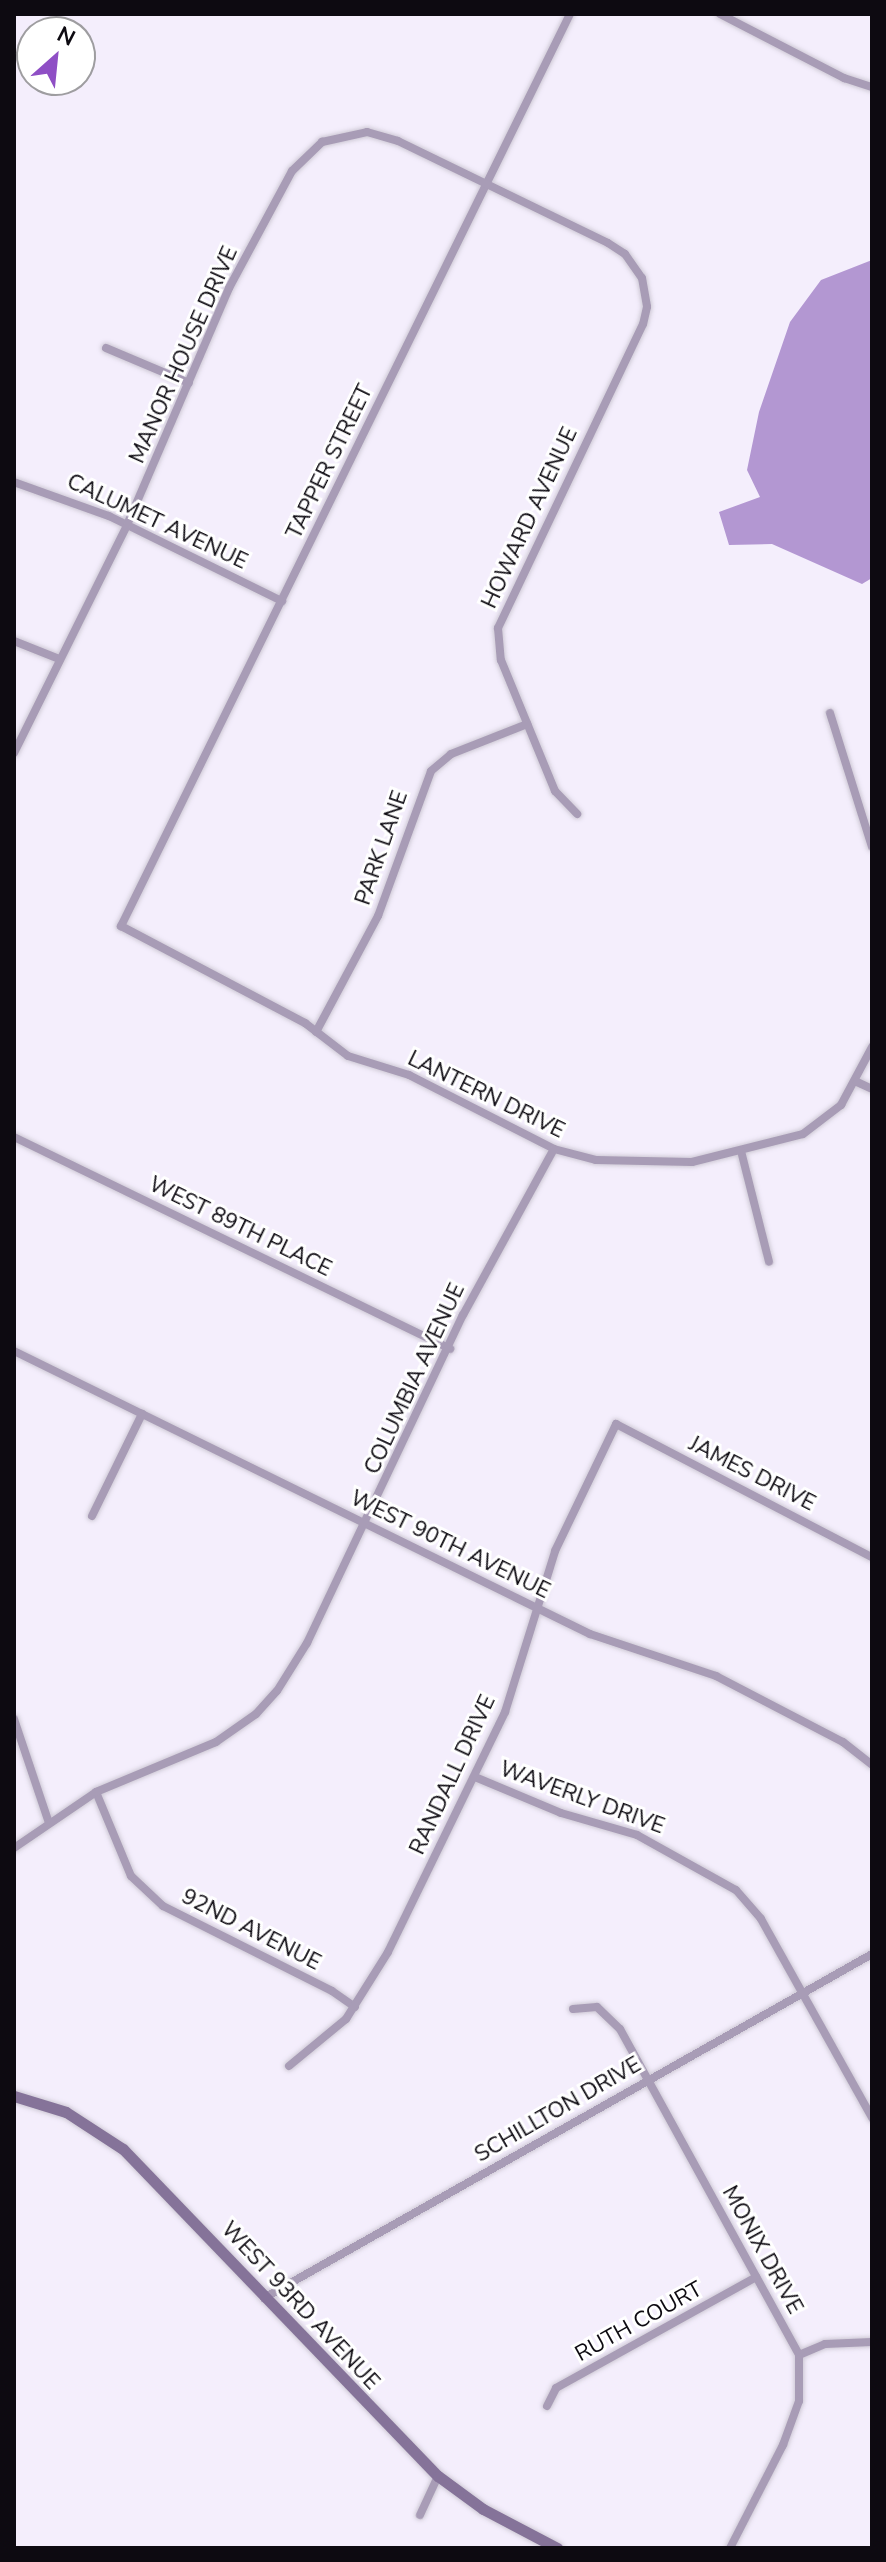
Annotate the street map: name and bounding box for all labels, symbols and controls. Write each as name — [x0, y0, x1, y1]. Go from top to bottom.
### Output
north arrow — [16, 16, 96, 96]
text: N — [52, 19, 80, 54]
street label: MANOR HOUSE DRIVE — [124, 242, 244, 468]
street label: TAPPER STREET — [281, 381, 379, 543]
street label: HOWARD AVENUE — [476, 423, 584, 613]
street label: CALUMET AVENUE — [63, 469, 251, 575]
street label: PARK LANE — [350, 787, 414, 909]
street label: LANTERN DRIVE — [403, 1046, 569, 1144]
street label: WEST 89TH PLACE — [144, 1171, 336, 1283]
street label: COLUMBIA AVENUE — [359, 1279, 471, 1479]
street label: JAMES DRIVE — [684, 1431, 820, 1517]
street label: WEST 90TH AVENUE — [346, 1485, 554, 1605]
street label: RANDALL DRIVE — [404, 1691, 502, 1859]
street label: WAVERLY DRIVE — [496, 1756, 668, 1840]
street label: 92ND AVENUE — [177, 1884, 325, 1976]
street label: SCHILLTON DRIVE — [470, 2052, 646, 2168]
street label: MONIX DRIVE — [716, 2181, 808, 2319]
street label: WEST 93RD AVENUE — [215, 2217, 385, 2395]
street label: RUTH COURT — [571, 2276, 707, 2368]

